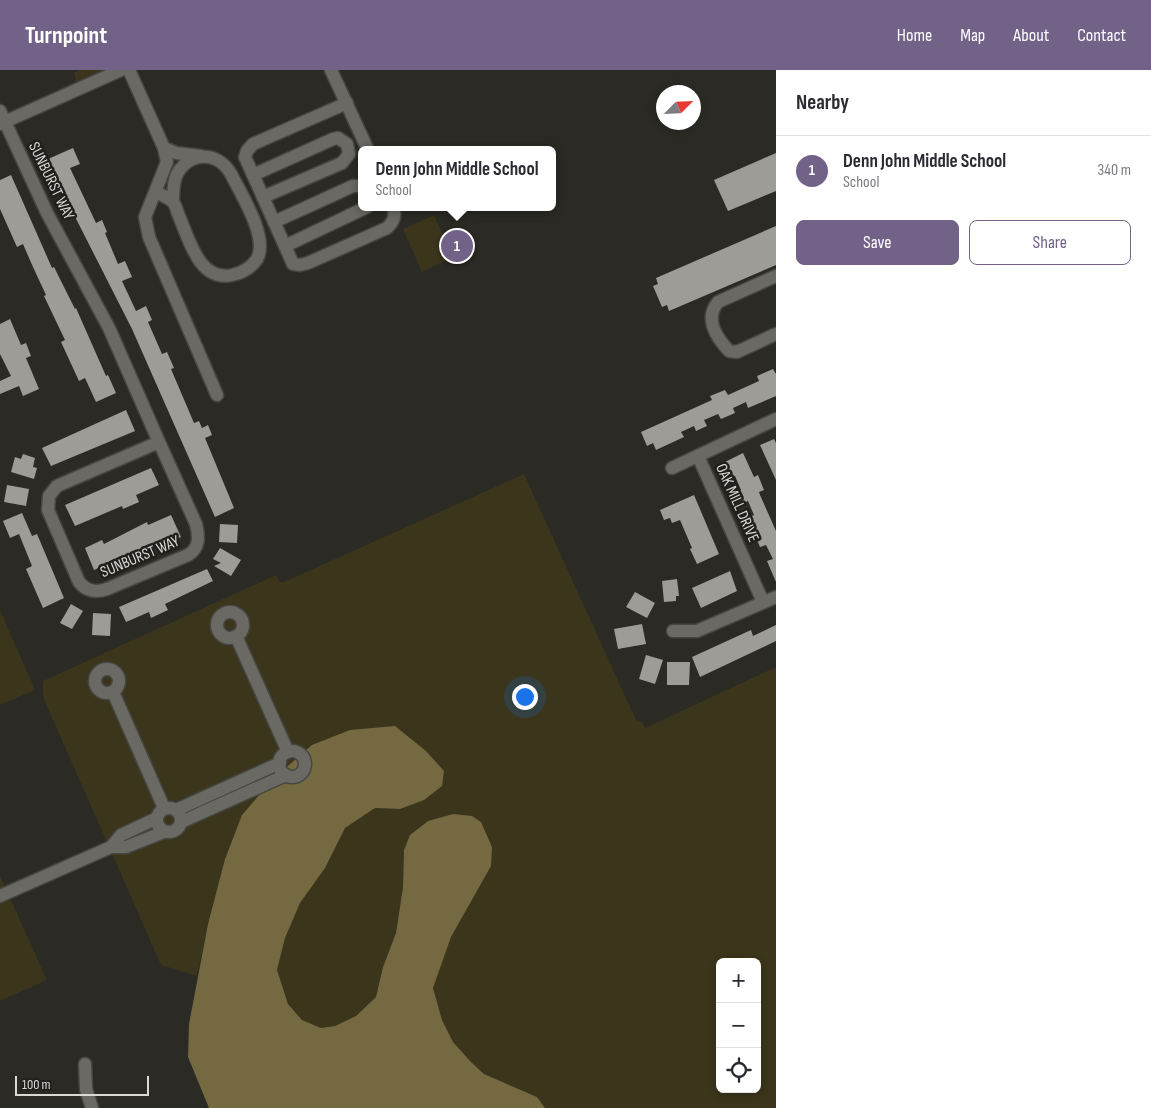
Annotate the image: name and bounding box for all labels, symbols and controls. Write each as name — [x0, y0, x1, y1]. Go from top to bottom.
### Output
text: Turnpoint — [25, 21, 107, 50]
text: Home — [897, 25, 932, 46]
text: Map — [960, 25, 985, 46]
text: About — [1013, 25, 1049, 46]
text: Contact — [1077, 25, 1126, 46]
north arrow — [656, 85, 701, 130]
text: Nearby — [796, 90, 849, 115]
street label: SUNBURST WAY — [24, 139, 78, 223]
popup — [358, 146, 556, 211]
text: Denn John Middle School — [843, 150, 1006, 173]
text: Denn John Middle School — [375, 158, 539, 181]
text: 1 — [809, 161, 815, 180]
text: 340 m — [1098, 161, 1131, 180]
text: School — [843, 173, 879, 192]
text: School — [375, 181, 412, 200]
button: Save — [796, 220, 959, 265]
button: Share — [969, 220, 1131, 265]
pin: 1 — [441, 227, 473, 265]
street label: OAK MILL DRIVE — [711, 461, 763, 545]
street label: SUNBURST WAY — [98, 532, 183, 582]
your location — [512, 684, 538, 710]
map controls — [716, 958, 761, 1093]
button: + — [716, 958, 761, 1003]
button: − — [716, 1003, 761, 1048]
button: locate — [716, 1048, 761, 1093]
scale bar — [15, 1073, 149, 1096]
text: 100 m — [22, 1076, 51, 1093]

